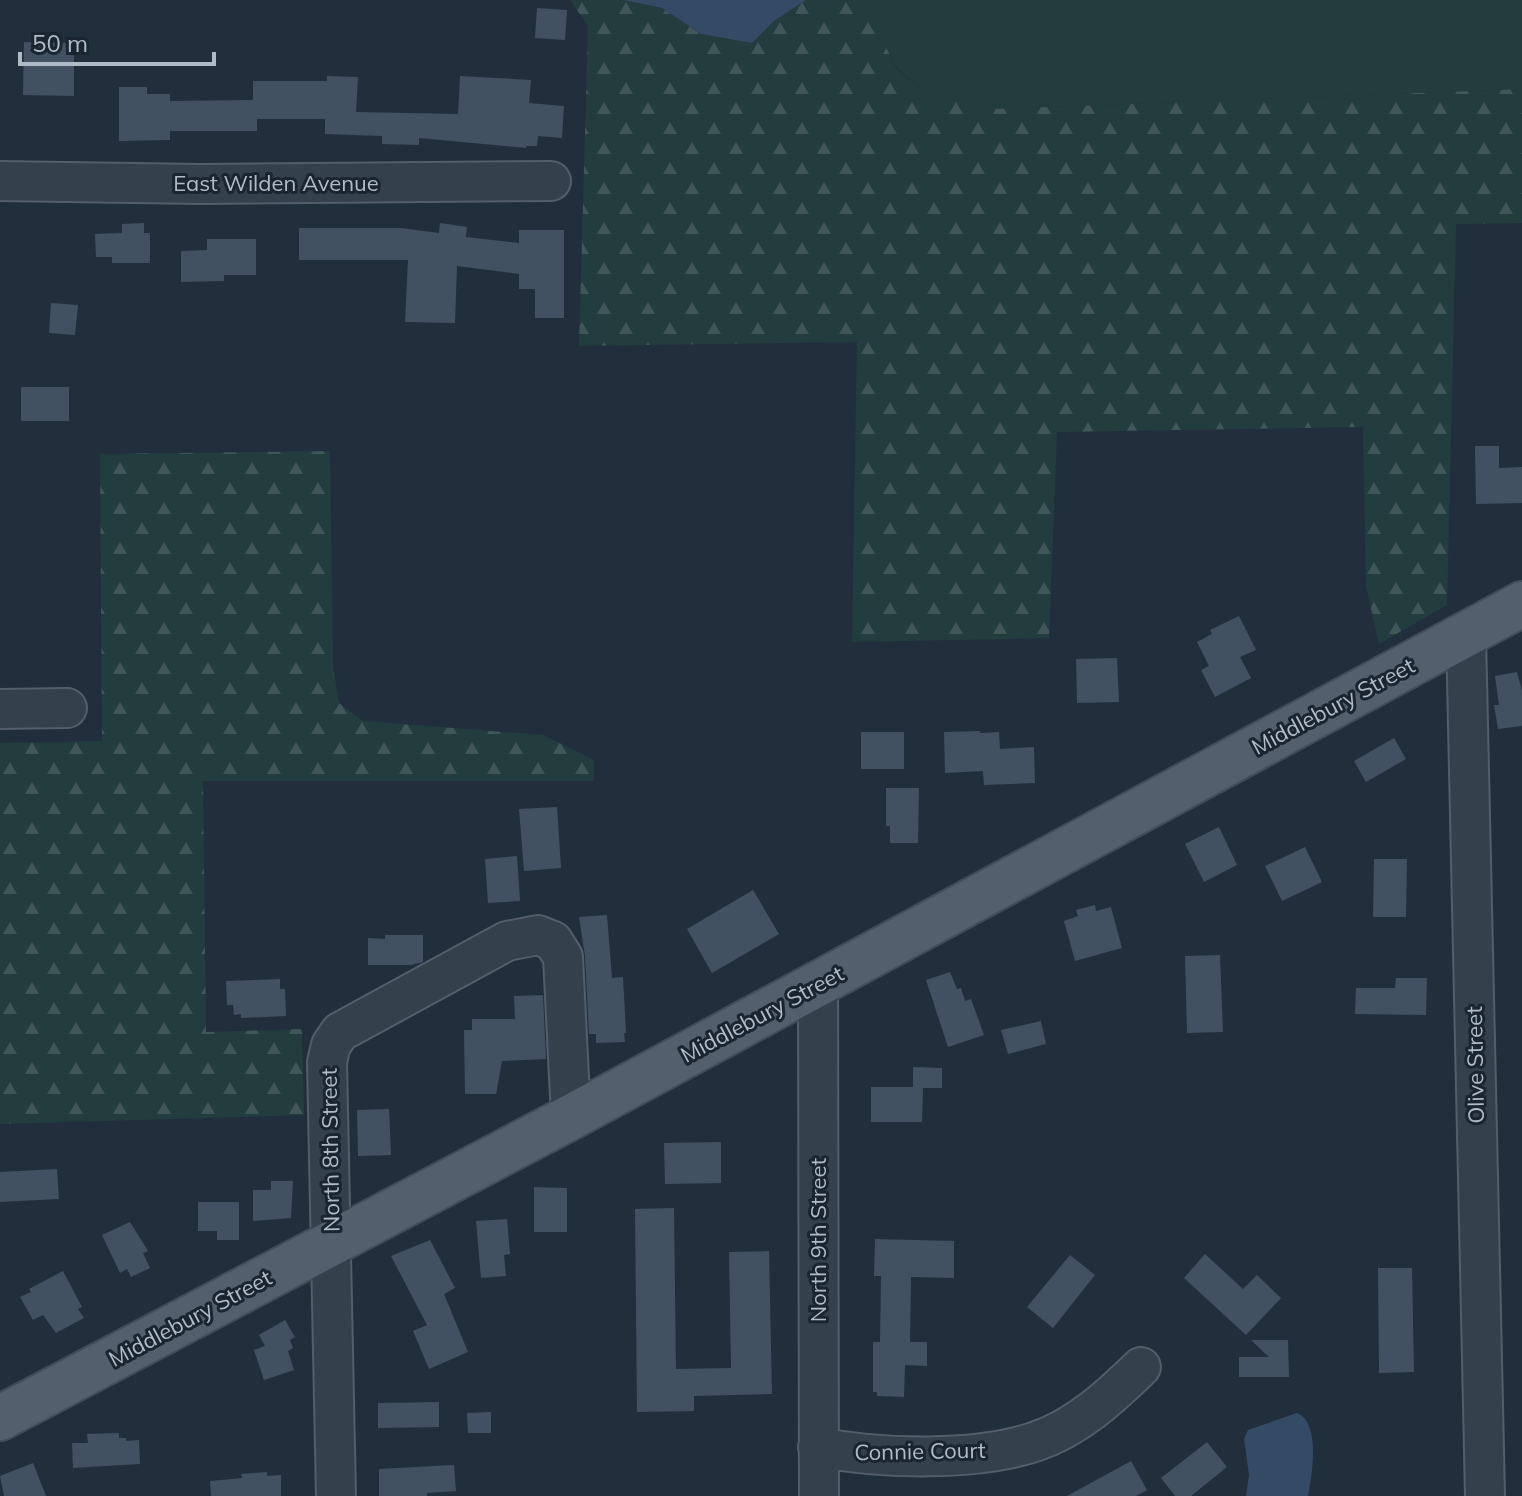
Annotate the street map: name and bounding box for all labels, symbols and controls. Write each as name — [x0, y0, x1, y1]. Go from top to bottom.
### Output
scale bar — [20, 16, 214, 66]
text: 50 m — [32, 28, 88, 58]
street label: East Wilden Avenue — [173, 169, 379, 197]
street label: Middlebury Street — [1247, 651, 1420, 761]
street label: Middlebury Street — [676, 959, 849, 1069]
street label: Olive Street — [1460, 1006, 1490, 1124]
street label: North 8th Street — [315, 1067, 345, 1232]
street label: North 9th Street — [804, 1158, 832, 1322]
street label: Middlebury Street — [104, 1263, 277, 1373]
street label: Connie Court — [854, 1436, 986, 1466]

